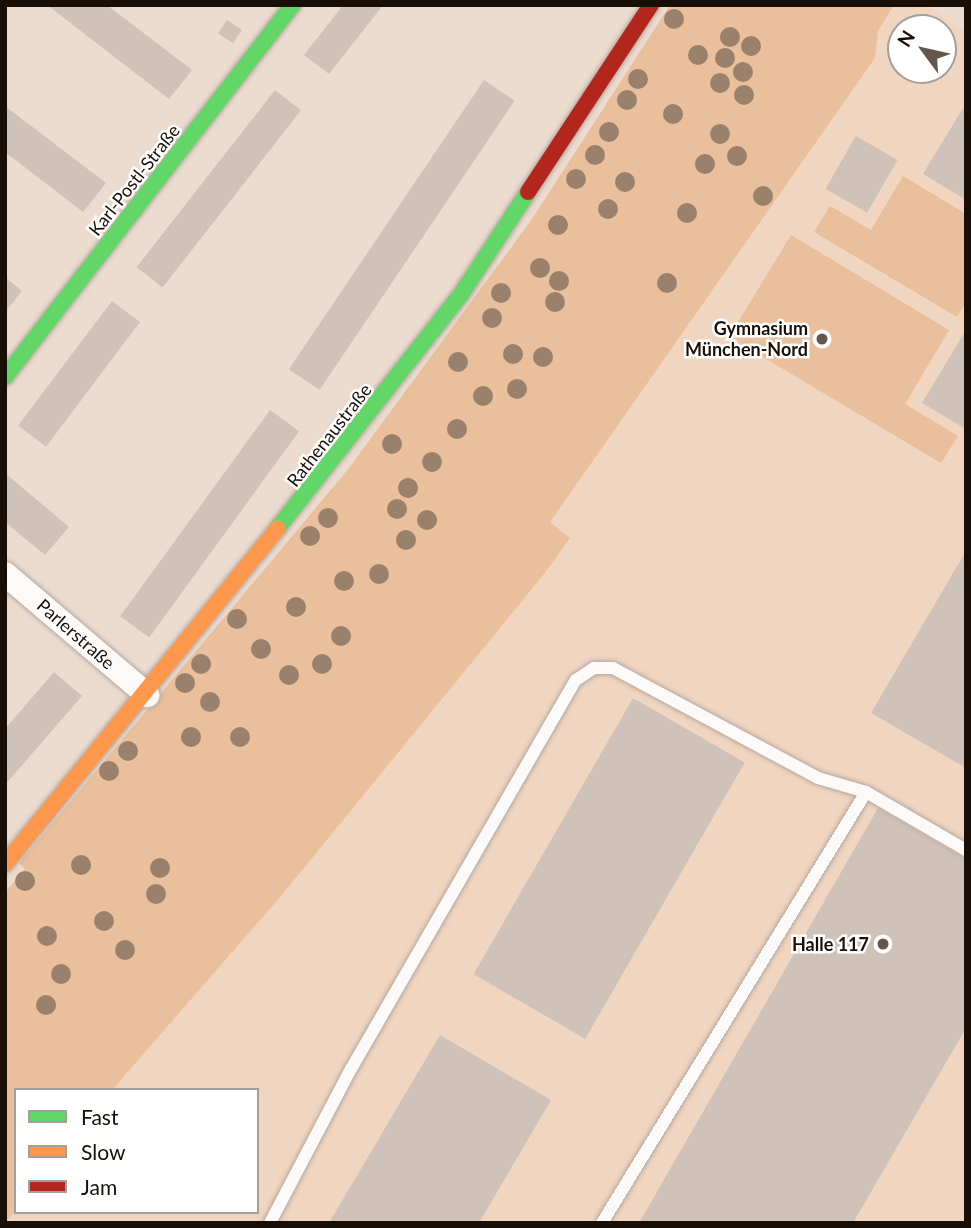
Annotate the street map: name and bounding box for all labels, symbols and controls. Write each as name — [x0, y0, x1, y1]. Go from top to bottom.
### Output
north arrow — [887, 14, 957, 84]
text: N — [892, 26, 919, 51]
street label: Karl-Postl-Straße — [84, 120, 184, 240]
place label: Gymnasium München-Nord — [685, 318, 808, 360]
marker: Gymnasium München-Nord — [814, 331, 830, 347]
street label: Rathenaustraße — [282, 379, 376, 491]
street label: Parlerstraße — [33, 594, 119, 674]
place label: Halle 117 — [792, 933, 869, 955]
marker: Halle 117 — [875, 936, 891, 952]
legend — [14, 1088, 259, 1214]
text: Fast — [81, 1104, 118, 1129]
text: Slow — [81, 1139, 125, 1164]
text: Jam — [81, 1174, 117, 1199]

